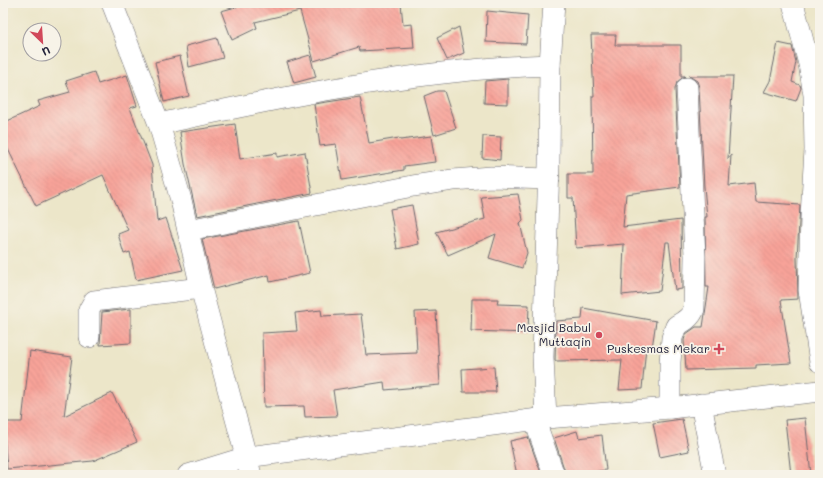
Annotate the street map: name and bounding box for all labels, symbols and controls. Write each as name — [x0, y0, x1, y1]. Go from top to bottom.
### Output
north arrow — [22, 22, 62, 62]
text: U — [40, 43, 53, 60]
place label: Masjid Babul Muttaqin — [517, 319, 591, 349]
marker: Masjid Babul Muttaqin — [594, 330, 604, 340]
place label: Puskesmas Mekar — [607, 340, 710, 356]
marker: Puskesmas Mekar — [713, 343, 725, 355]

